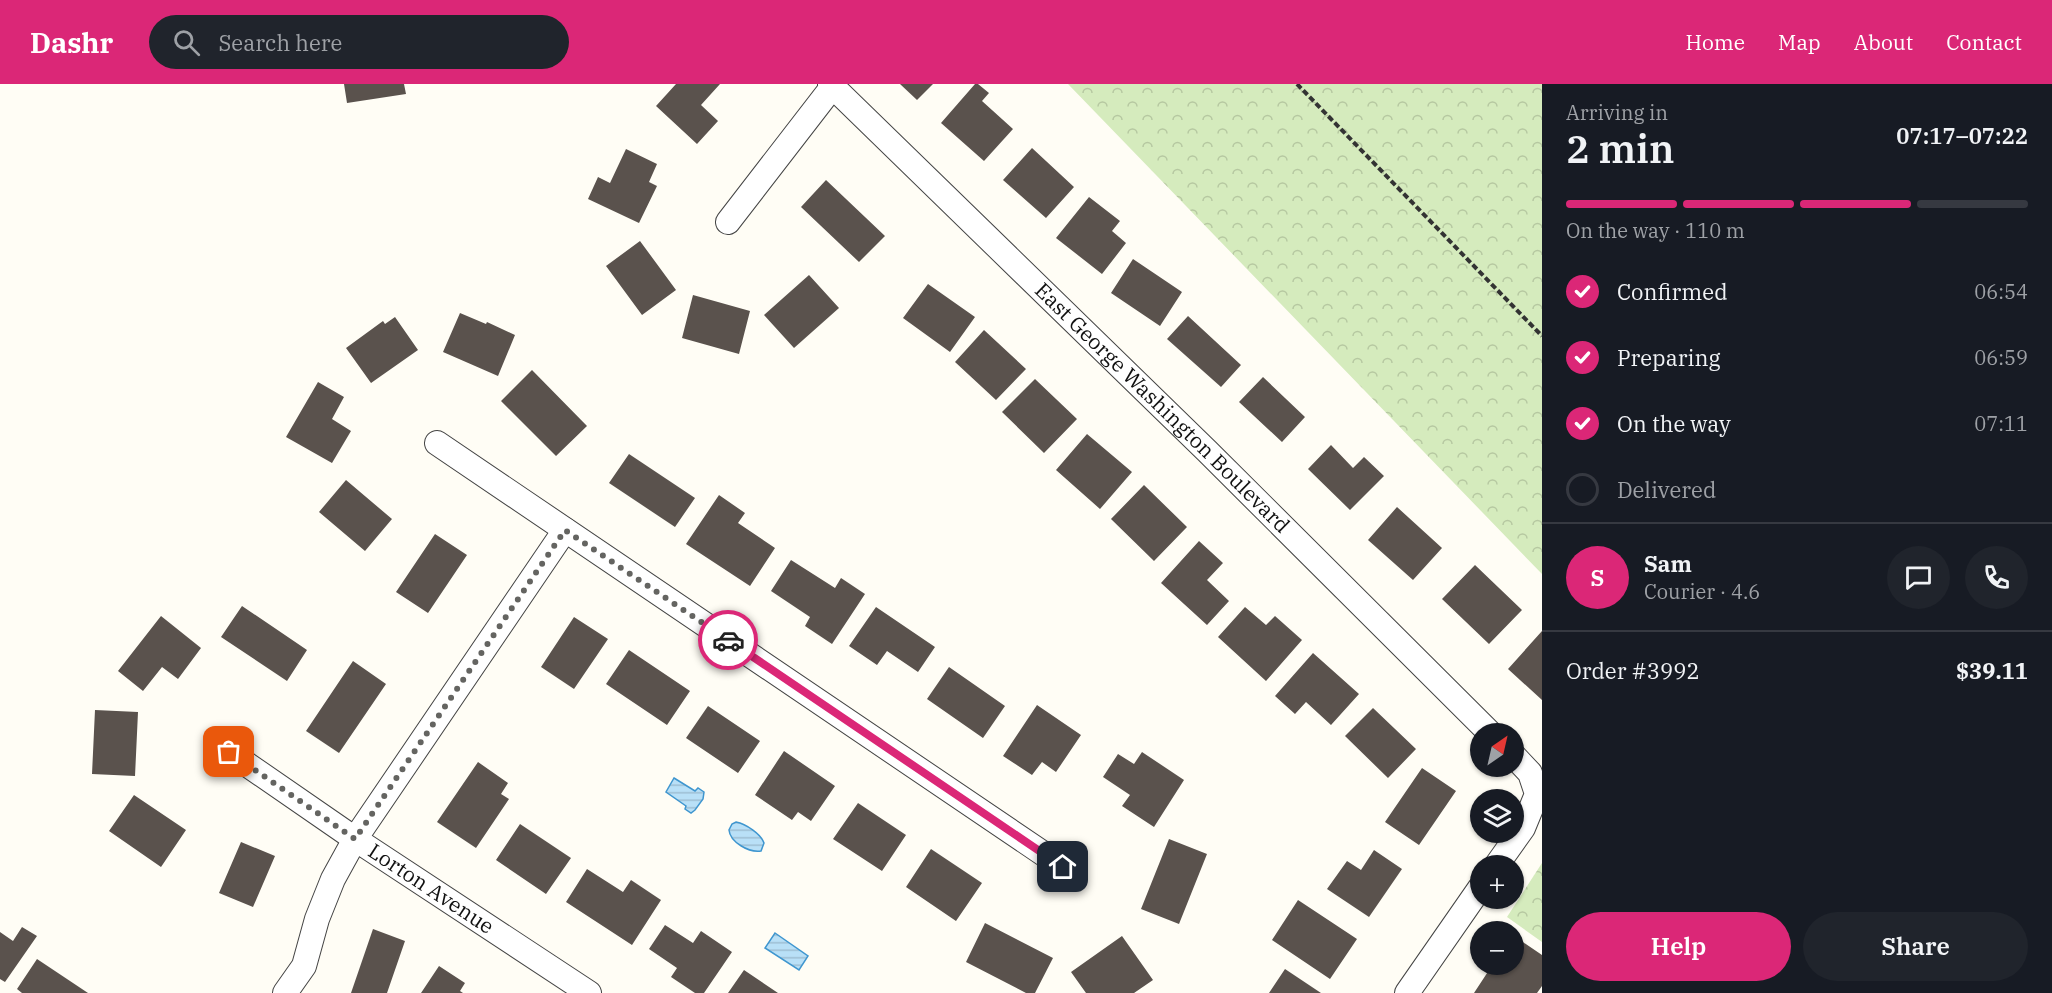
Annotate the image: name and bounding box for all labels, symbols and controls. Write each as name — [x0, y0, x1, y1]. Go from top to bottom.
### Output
search box — [149, 15, 569, 69]
text: Dashr — [30, 24, 113, 61]
icon: search — [170, 26, 203, 59]
text: Search here — [218, 28, 342, 57]
text: Home — [1685, 28, 1745, 56]
text: Map — [1778, 28, 1821, 56]
text: About — [1854, 28, 1913, 56]
text: Contact — [1946, 28, 2022, 56]
text: Arriving in — [1566, 99, 1668, 126]
text: 07:17–07:22 — [1896, 121, 2028, 150]
text: 2 min — [1566, 123, 1674, 174]
text: On the way · 110 m — [1566, 217, 1745, 244]
icon: check — [1566, 275, 1599, 308]
street label: East George Washington Boulevard — [1029, 276, 1296, 539]
text: Confirmed — [1617, 277, 1728, 306]
text: 06:54 — [1974, 278, 2028, 305]
icon: check — [1566, 341, 1599, 374]
text: Preparing — [1617, 343, 1721, 372]
text: 06:59 — [1974, 344, 2028, 371]
icon: check — [1566, 407, 1599, 440]
text: On the way — [1617, 409, 1731, 438]
text: 07:11 — [1974, 410, 2028, 437]
text: Delivered — [1617, 475, 1716, 504]
button: chat — [1887, 546, 1950, 609]
button: phone — [1965, 546, 2028, 609]
text: Sam — [1644, 549, 1692, 578]
text: S — [1591, 563, 1604, 592]
text: Courier · 4.6 — [1644, 578, 1760, 605]
courier — [698, 610, 758, 670]
icon: car — [712, 624, 745, 657]
text: Order #3992 — [1566, 656, 1700, 685]
text: $39.11 — [1956, 656, 2028, 685]
north arrow — [1470, 723, 1524, 777]
map controls — [1470, 723, 1524, 975]
pin — [203, 726, 254, 777]
icon: bag — [212, 735, 245, 768]
button: layers — [1470, 789, 1524, 843]
street label: Lorton Avenue — [363, 836, 500, 940]
pin — [1037, 841, 1088, 892]
icon: home — [1046, 850, 1079, 883]
button: + — [1470, 855, 1524, 909]
button: Help — [1566, 912, 1791, 981]
button: Share — [1803, 912, 2028, 981]
button: − — [1470, 921, 1524, 975]

